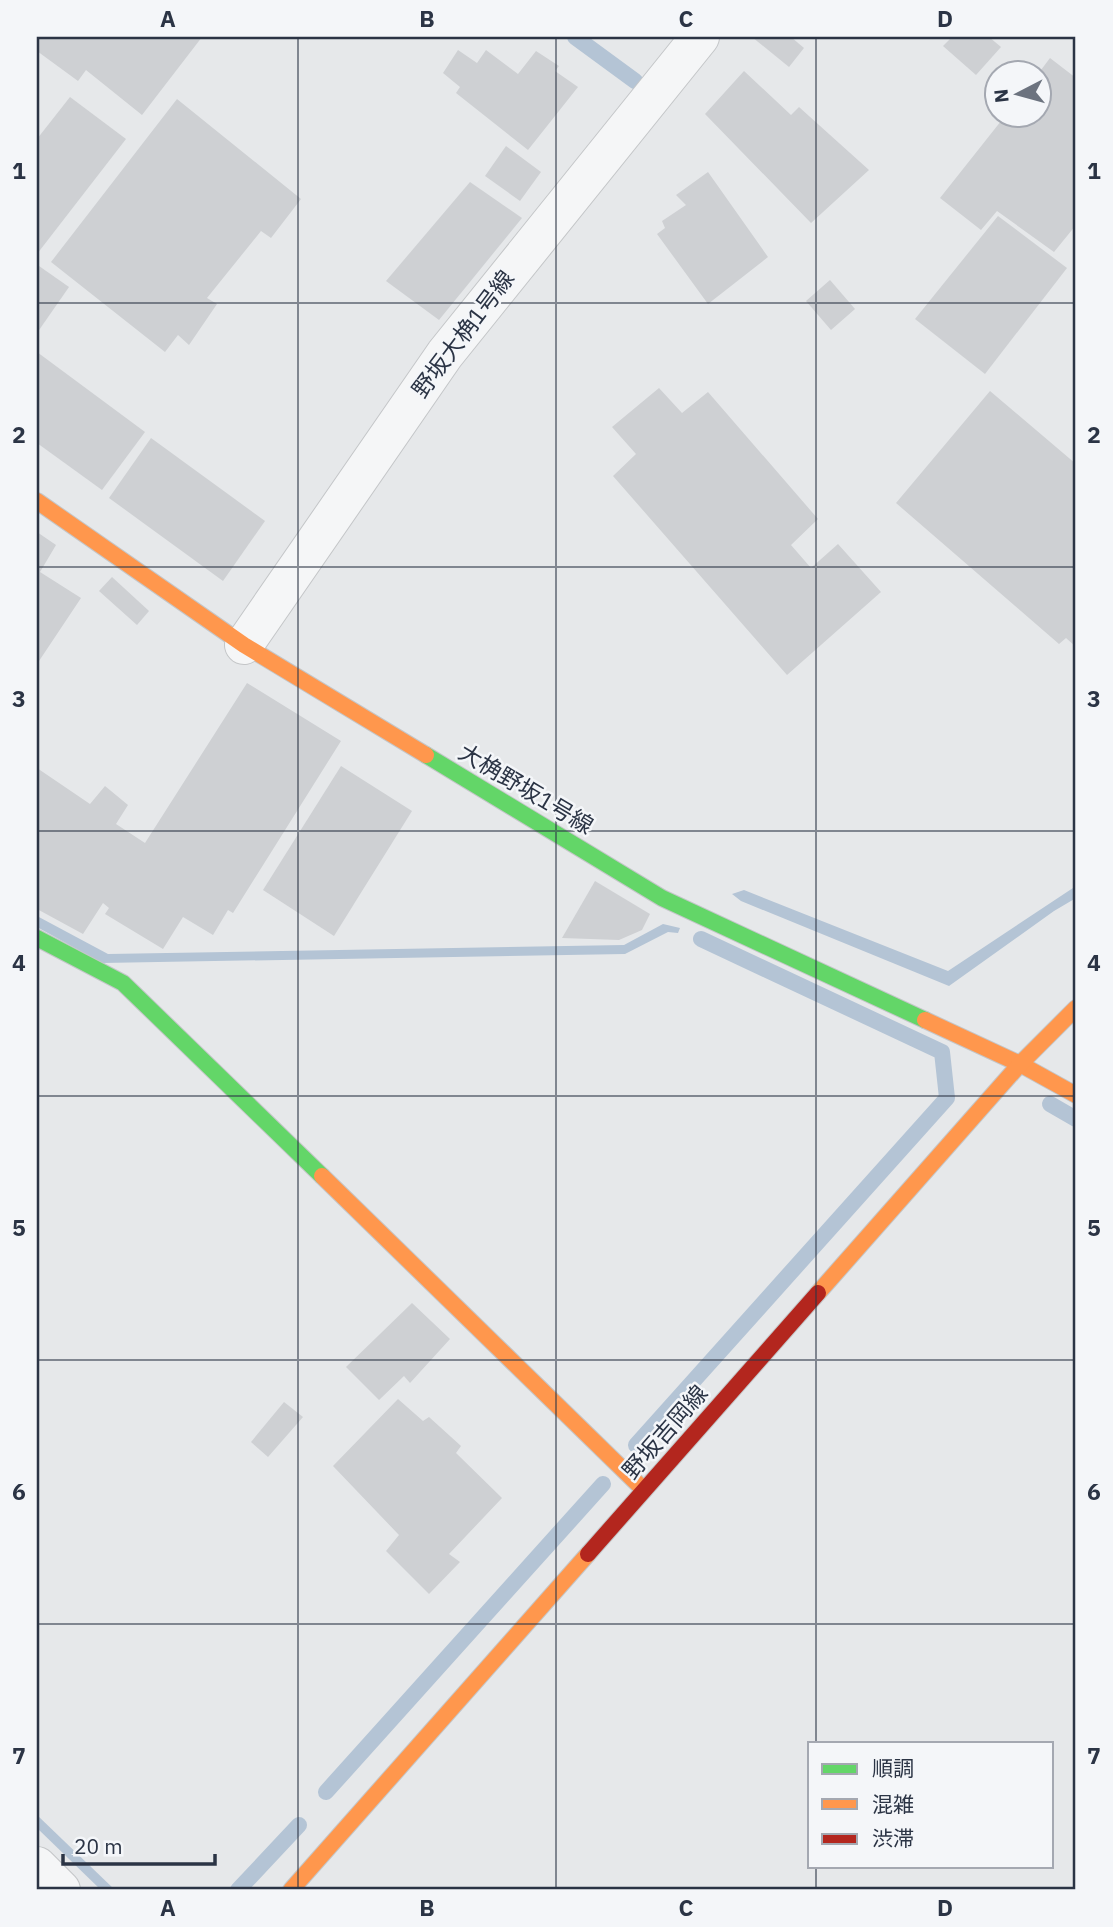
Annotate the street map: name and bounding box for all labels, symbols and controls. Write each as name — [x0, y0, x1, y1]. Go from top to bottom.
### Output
text: A — [160, 3, 176, 33]
text: B — [419, 3, 435, 33]
text: C — [679, 3, 694, 33]
text: D — [937, 3, 953, 33]
north arrow — [984, 60, 1054, 130]
text: N — [988, 88, 1014, 104]
text: 1 — [12, 155, 26, 185]
text: 1 — [1087, 155, 1101, 185]
street label: 野坂大桷1号線 — [405, 264, 520, 403]
text: 2 — [12, 419, 26, 449]
text: 2 — [1087, 419, 1101, 449]
text: 3 — [12, 683, 26, 713]
text: 3 — [1087, 683, 1101, 713]
street label: 大桷野坂1号線 — [454, 736, 599, 840]
text: 4 — [12, 947, 26, 977]
text: 4 — [1087, 947, 1101, 977]
text: 5 — [12, 1212, 26, 1242]
text: 5 — [1087, 1212, 1101, 1242]
street label: 野坂吉岡線 — [615, 1378, 713, 1485]
text: 6 — [12, 1476, 26, 1506]
text: 6 — [1087, 1476, 1101, 1506]
text: 7 — [12, 1740, 26, 1770]
text: 7 — [1087, 1740, 1101, 1770]
legend — [808, 1742, 1054, 1868]
text: 順調 — [872, 1754, 914, 1782]
text: 混雑 — [872, 1790, 914, 1818]
scale bar — [63, 1822, 215, 1866]
text: 渋滞 — [872, 1824, 914, 1852]
text: 20 m — [74, 1832, 123, 1860]
text: A — [160, 1892, 176, 1922]
text: B — [419, 1892, 435, 1922]
text: C — [679, 1892, 694, 1922]
text: D — [937, 1892, 953, 1922]

